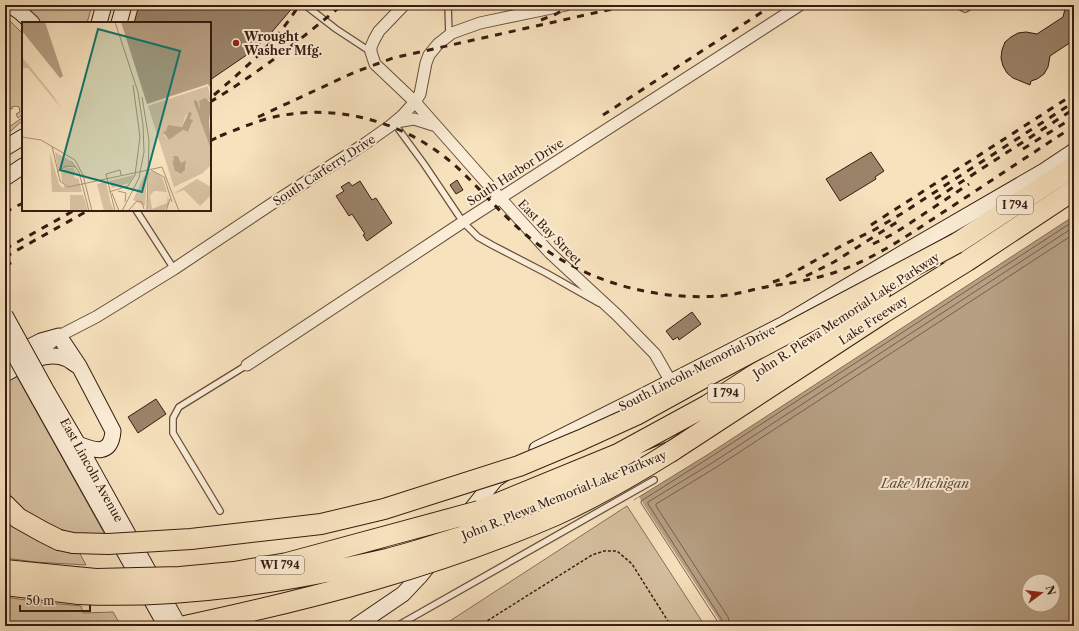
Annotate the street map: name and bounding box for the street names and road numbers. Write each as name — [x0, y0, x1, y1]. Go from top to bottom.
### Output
street label: South Carferry Drive — [270, 131, 378, 209]
street label: South Harbor Drive — [464, 135, 566, 209]
street label: East Bay Street — [515, 196, 585, 268]
road number: I 794 — [997, 196, 1033, 214]
street label: John R. Plewa Memorial Lake Parkway — [748, 249, 942, 382]
street label: Lake Freeway — [836, 292, 910, 348]
street label: South Lincoln Memorial Drive — [616, 322, 778, 414]
road number: I 794 — [708, 384, 744, 402]
street label: East Lincoln Avenue — [57, 415, 127, 525]
street label: John R. Plewa Memorial Lake Parkway — [458, 447, 669, 544]
road number: WI 794 — [256, 556, 304, 574]

